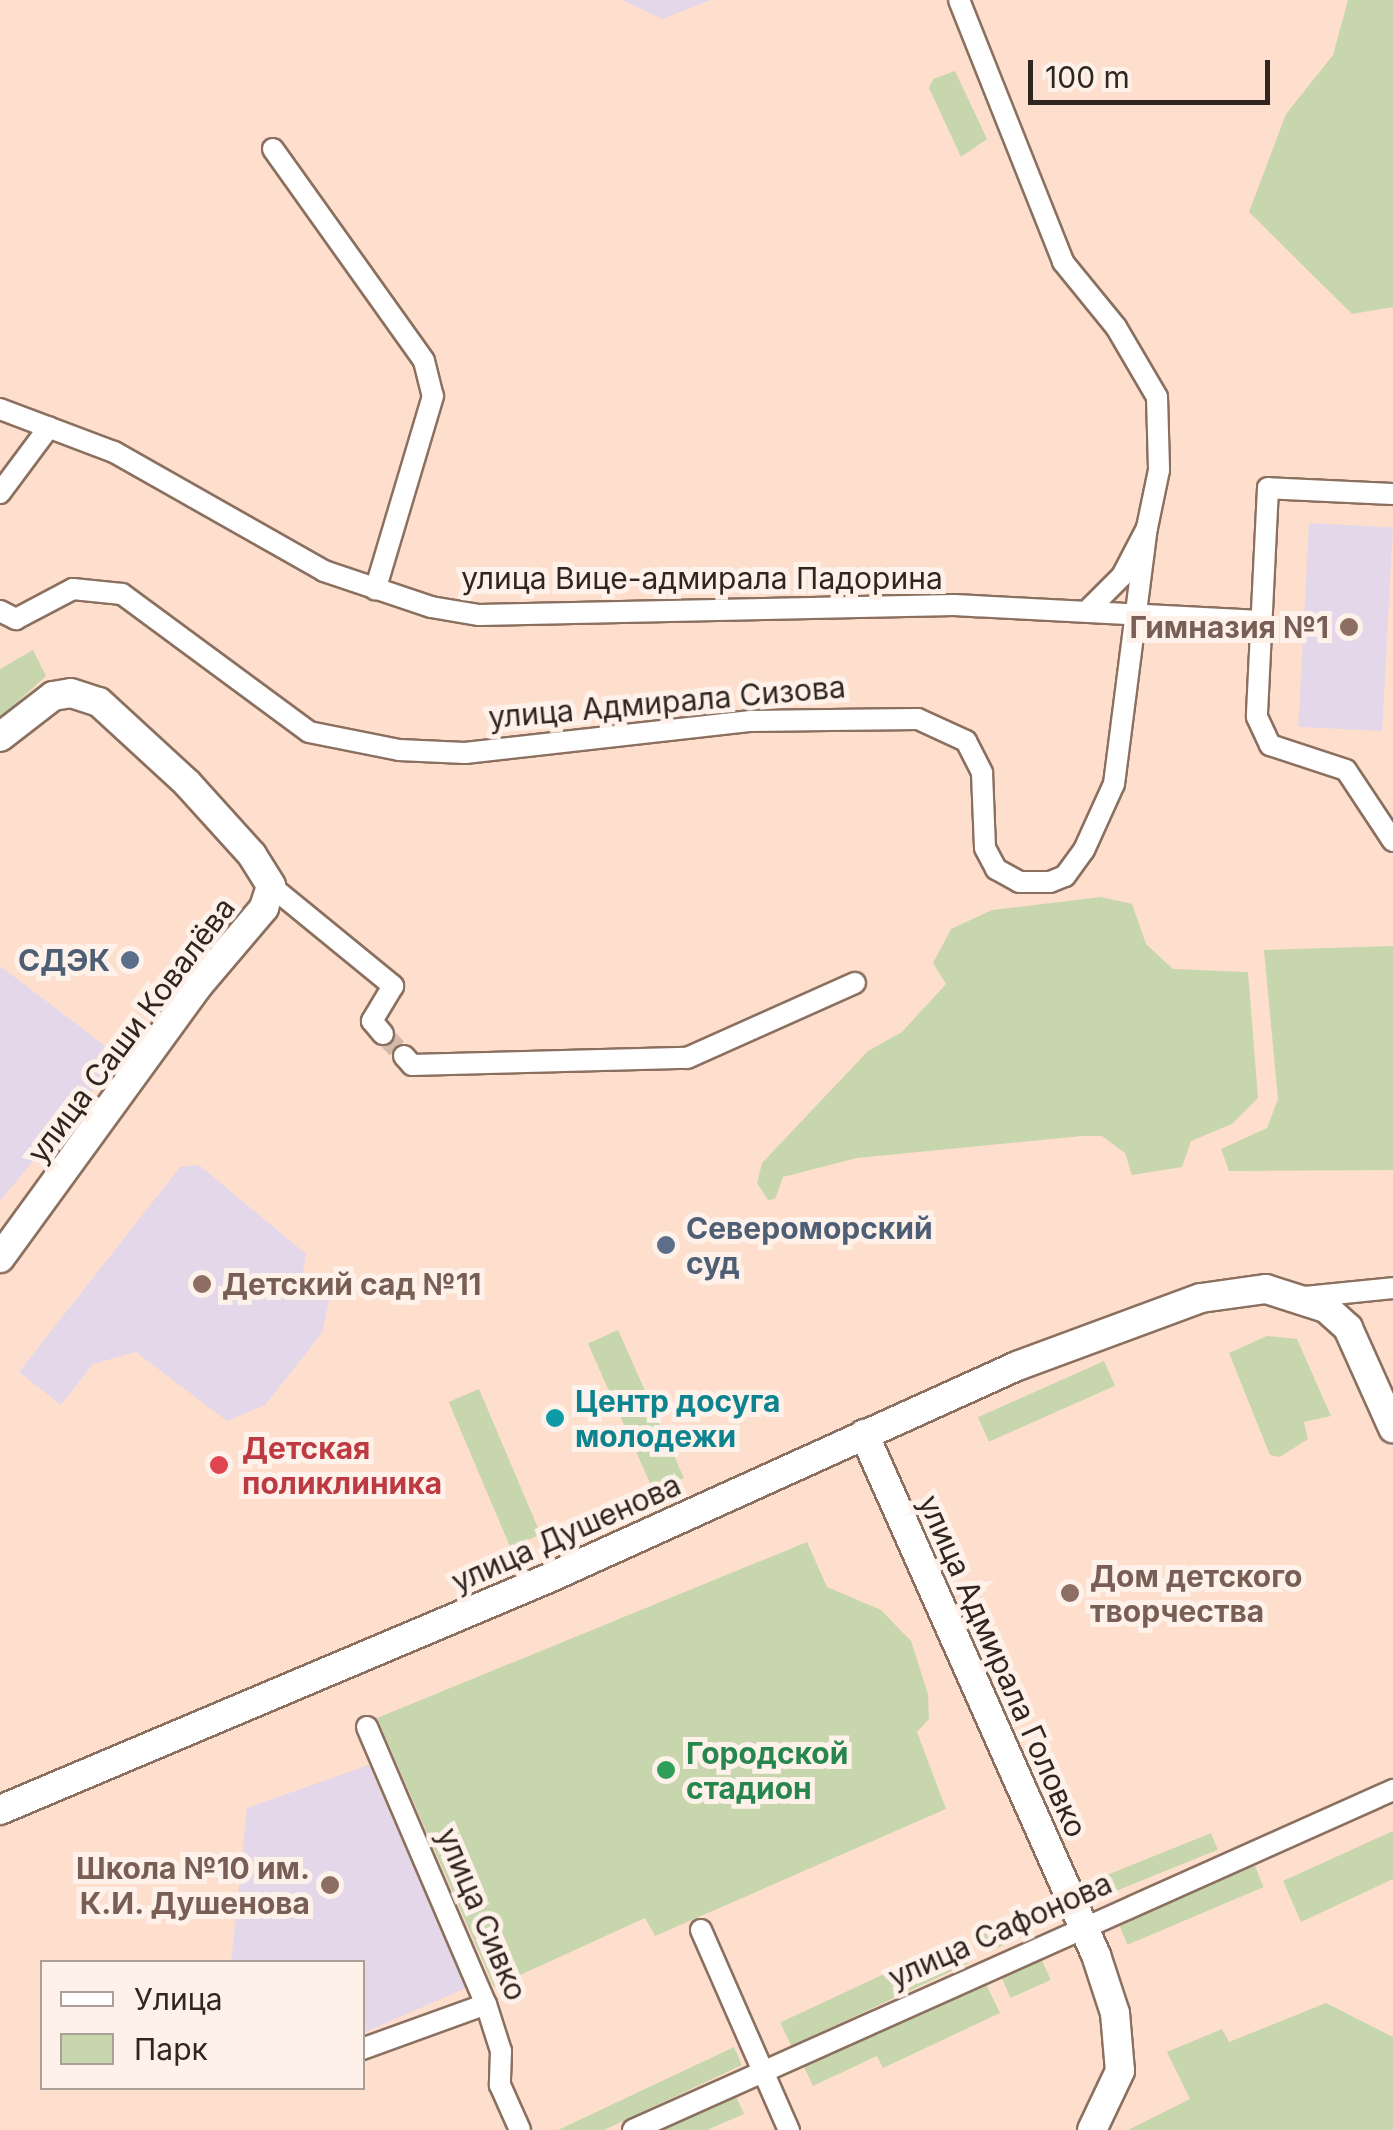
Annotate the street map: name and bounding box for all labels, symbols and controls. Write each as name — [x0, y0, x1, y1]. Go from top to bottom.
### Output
scale bar — [1033, 40, 1276, 102]
text: 100 m — [1045, 59, 1130, 95]
street label: улица Вице-адмирала Падорина — [461, 560, 943, 596]
place label: Гимназия №1 — [1129, 609, 1329, 645]
marker: Гимназия №1 — [1338, 616, 1360, 638]
street label: улица Адмирала Сизова — [487, 668, 847, 736]
street label: улица Саши Ковалёва — [20, 890, 242, 1170]
place label: СДЭК — [18, 942, 110, 978]
marker: СДЭК — [119, 949, 141, 971]
place label: Североморский суд — [686, 1210, 933, 1280]
marker: Североморский суд — [655, 1234, 677, 1256]
place label: Детский сад №11 — [222, 1266, 482, 1302]
marker: Детский сад №11 — [191, 1273, 213, 1295]
place label: Центр досуга молодежи — [575, 1383, 780, 1454]
marker: Центр досуга молодежи — [544, 1407, 566, 1429]
place label: Детская поликлиника — [242, 1430, 442, 1500]
marker: Детская поликлиника — [206, 1452, 232, 1478]
street label: улица Душенова — [446, 1466, 686, 1600]
street label: улица Адмирала Головко — [911, 1489, 1095, 1843]
place label: Дом детского творчества — [1090, 1558, 1303, 1628]
marker: Дом детского творчества — [1059, 1582, 1081, 1604]
place label: Городской стадион — [686, 1735, 848, 1806]
marker: Городской стадион — [655, 1759, 677, 1781]
street label: улица Сивко — [430, 1822, 534, 2006]
place label: Школа №10 им. К.И. Душенова — [76, 1850, 310, 1920]
street label: улица Сафонова — [883, 1865, 1117, 1995]
marker: Школа №10 им. К.И. Душенова — [319, 1874, 341, 1896]
legend — [40, 1960, 365, 2090]
text: Улица — [134, 1981, 223, 2017]
text: Парк — [134, 2031, 208, 2067]

